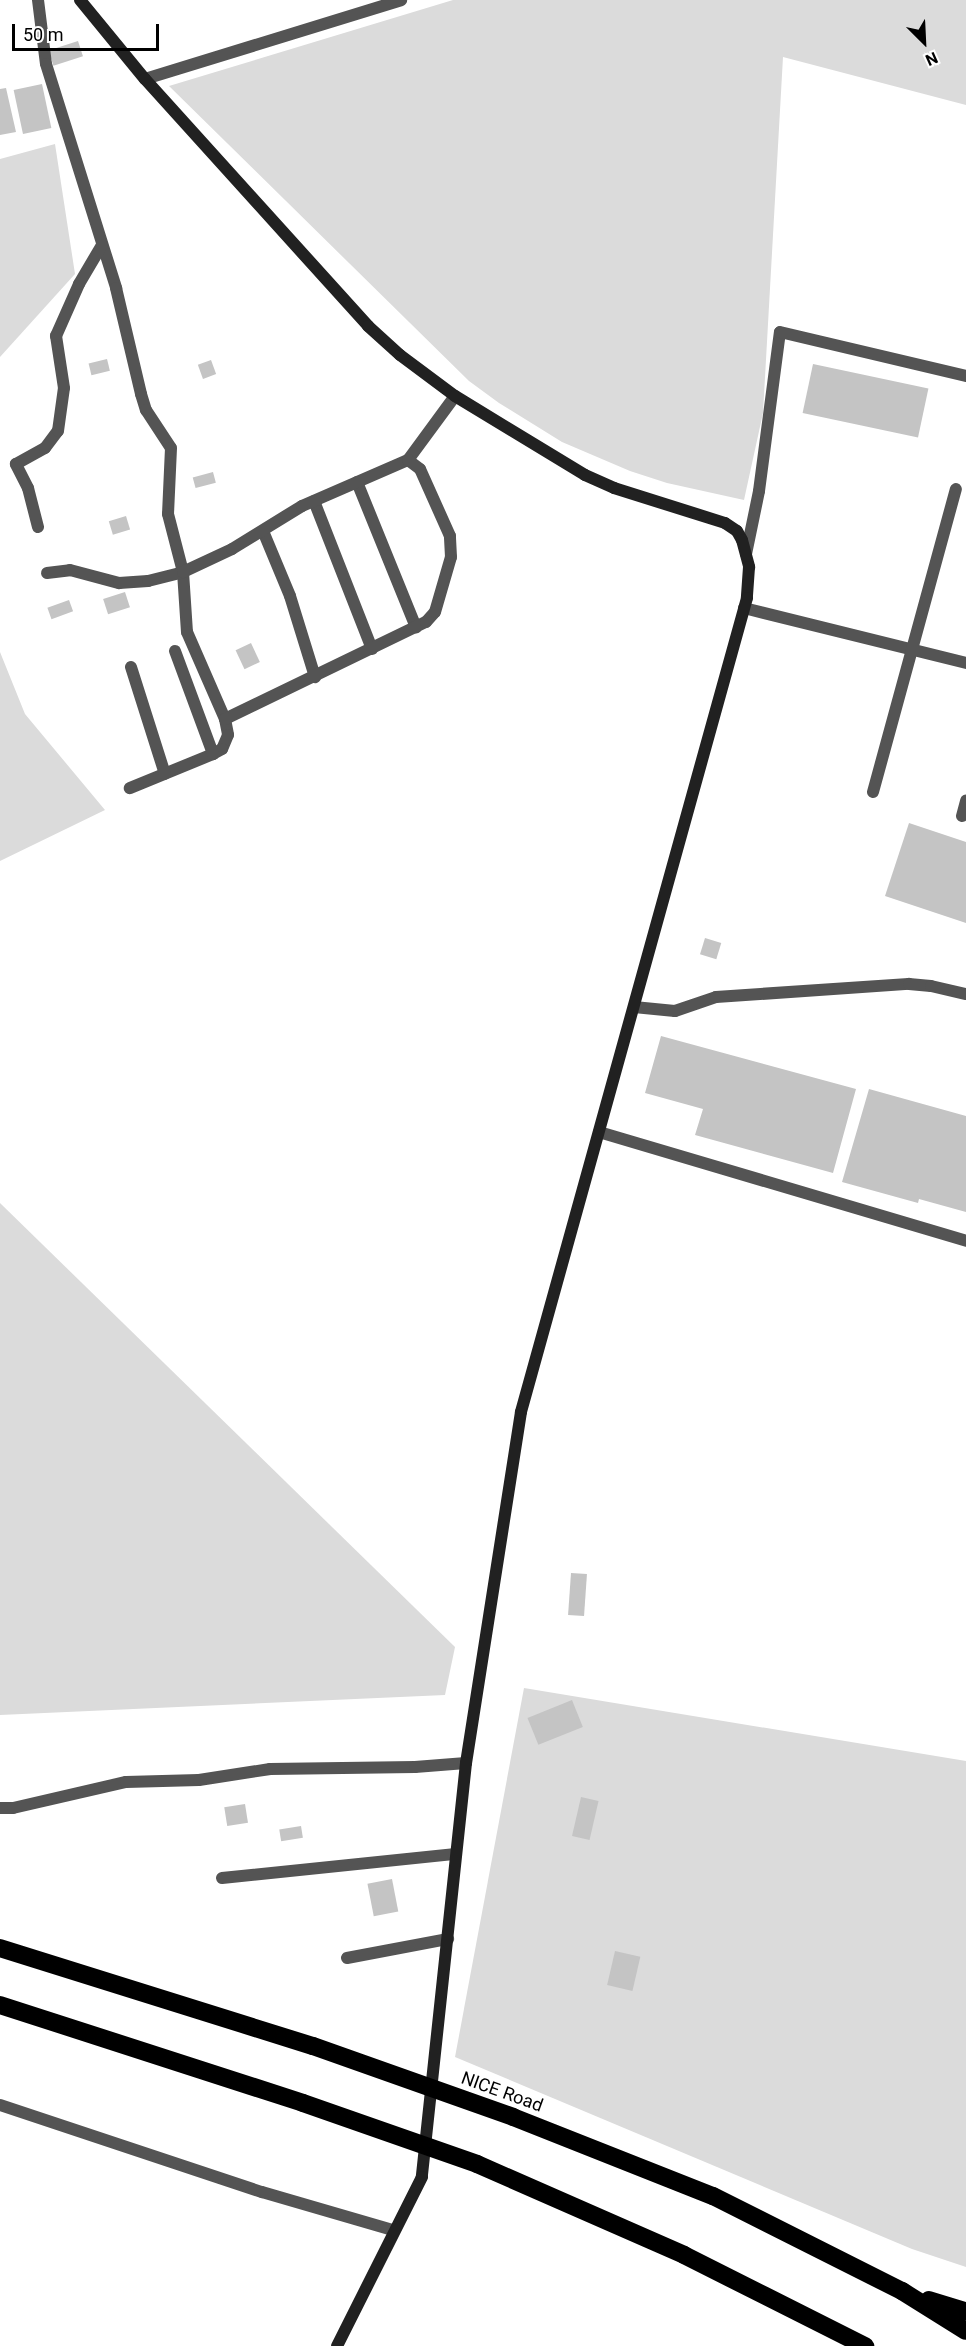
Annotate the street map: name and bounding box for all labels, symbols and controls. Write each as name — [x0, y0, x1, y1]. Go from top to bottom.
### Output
scale bar — [15, 12, 162, 50]
north arrow — [894, 12, 954, 72]
text: 50 m — [23, 24, 63, 45]
text: N — [923, 48, 941, 70]
street label: NICE Road — [458, 2067, 546, 2117]

